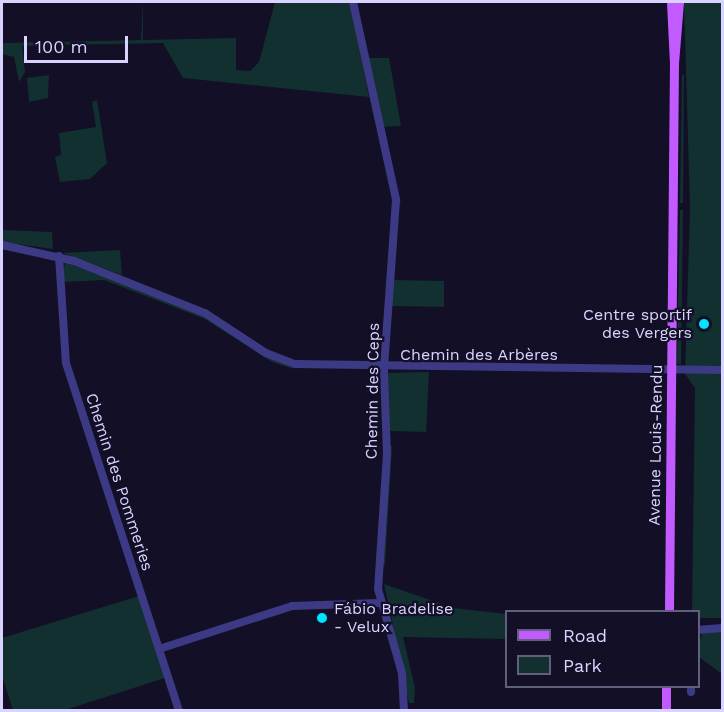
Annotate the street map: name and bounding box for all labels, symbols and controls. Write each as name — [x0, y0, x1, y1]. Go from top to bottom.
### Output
scale bar — [27, 24, 130, 62]
text: 100 m — [35, 36, 88, 57]
place label: Centre sportif des Vergers — [583, 305, 692, 343]
marker: Centre sportif des Vergers — [697, 317, 711, 331]
street label: Chemin des Ceps — [362, 322, 384, 460]
street label: Chemin des Arbères — [400, 345, 558, 365]
street label: Avenue Louis-Rendu — [645, 364, 667, 526]
street label: Chemin des Pommeries — [81, 391, 157, 573]
place label: Fábio Bradelise - Velux — [334, 599, 453, 637]
legend — [505, 610, 700, 688]
marker: Fábio Bradelise - Velux — [315, 611, 329, 625]
text: Road — [563, 625, 607, 646]
text: Park — [563, 655, 602, 676]

